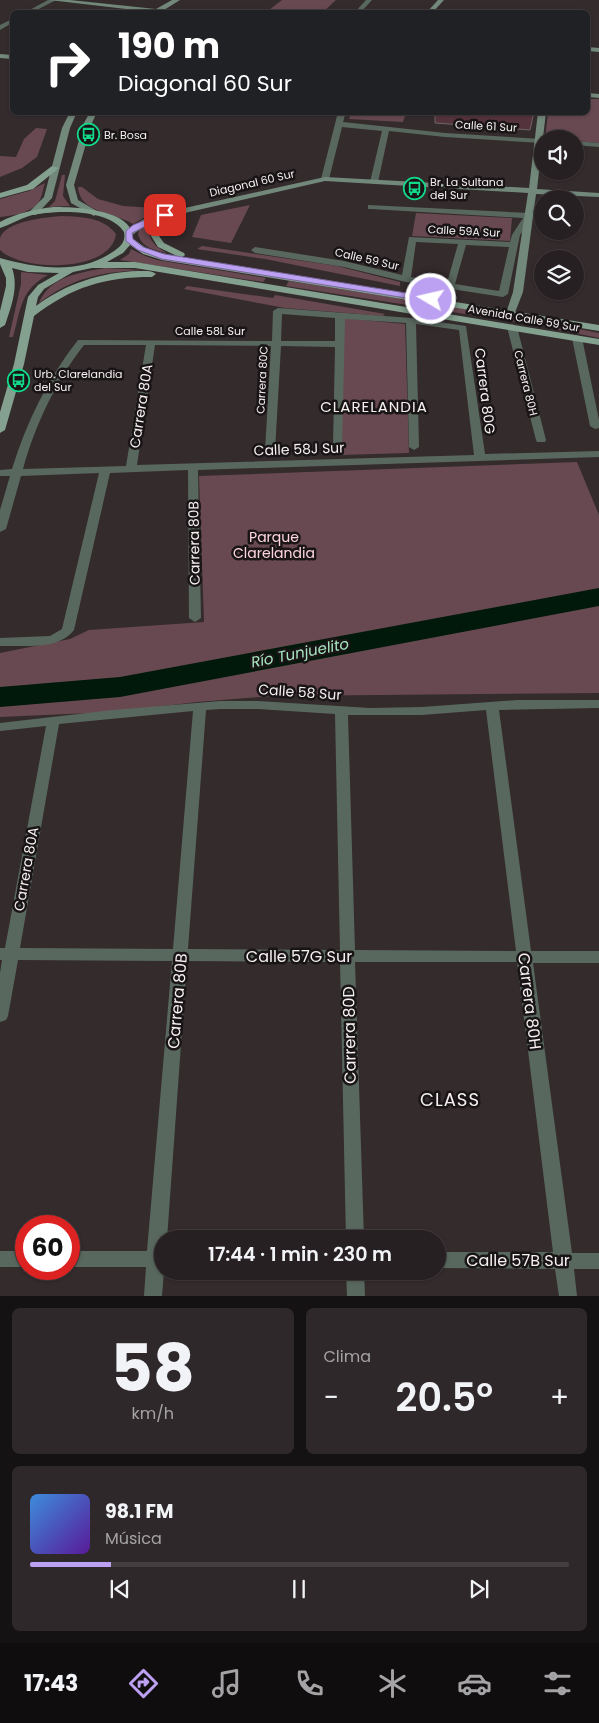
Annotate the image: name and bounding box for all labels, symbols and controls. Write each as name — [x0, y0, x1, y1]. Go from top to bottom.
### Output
text: 190 m — [118, 21, 220, 70]
icon: right — [35, 30, 100, 95]
text: Diagonal 60 Sur — [118, 68, 292, 99]
street label: Calle 61 Sur — [455, 116, 517, 136]
bus stop icon: Br. Bosa — [76, 123, 100, 147]
place label: Br. Bosa — [104, 127, 147, 143]
map controls — [534, 130, 584, 300]
button: sound — [534, 130, 584, 180]
street label: Diagonal 60 Sur — [208, 165, 296, 201]
place label: Br. La Sultana del Sur — [430, 174, 503, 203]
bus stop icon: Br. La Sultana del Sur — [402, 176, 426, 200]
button: search — [534, 190, 584, 240]
pin — [144, 194, 186, 236]
icon: arrive — [151, 201, 179, 229]
street label: Calle 59A Sur — [427, 221, 501, 241]
street label: Calle 59 Sur — [333, 244, 401, 274]
button: layers — [534, 250, 584, 300]
position arrow — [404, 272, 456, 324]
street label: Avenida Calle 59 Sur — [467, 300, 581, 336]
street label: Calle 58L Sur — [175, 323, 245, 339]
street label: Carrera 80C — [252, 346, 272, 414]
street label: Carrera 80G — [470, 347, 500, 435]
street label: Carrera 80H — [510, 349, 542, 417]
street label: Carrera 80A — [124, 363, 158, 449]
place label: Urb. Clarelandia del Sur — [34, 366, 123, 395]
bus stop icon: Urb. Clarelandia del Sur — [6, 368, 30, 392]
district label: CLARELANDIA — [320, 396, 428, 417]
street label: Calle 58J Sur — [253, 437, 345, 461]
street label: Carrera 80B — [183, 501, 205, 585]
park label: Parque Clarelandia — [233, 527, 315, 563]
water label: Río Tunjuelito — [249, 633, 351, 672]
street label: Calle 58 Sur — [258, 679, 342, 705]
street label: Carrera 80A — [9, 825, 43, 913]
street label: Calle 57G Sur — [246, 945, 352, 968]
street label: Carrera 80H — [512, 951, 547, 1051]
street label: Carrera 80B — [162, 952, 193, 1050]
street label: Carrera 80D — [337, 986, 362, 1084]
district label: CLASS — [420, 1087, 480, 1112]
speed limit sign: 60 — [15, 1215, 80, 1280]
text: 17:44 · 1 min · 230 m — [208, 1241, 392, 1268]
street label: Calle 57B Sur — [466, 1249, 570, 1272]
text: 58 — [111, 1323, 195, 1414]
text: Clima — [324, 1345, 371, 1368]
text: 20.5° — [396, 1371, 493, 1424]
text: − — [324, 1378, 339, 1417]
text: + — [550, 1378, 569, 1417]
text: km/h — [131, 1402, 174, 1425]
text: 98.1 FM — [105, 1498, 173, 1525]
text: Música — [105, 1527, 162, 1550]
icon: previous — [106, 1575, 134, 1603]
icon: pause — [285, 1575, 313, 1603]
icon: next — [465, 1575, 493, 1603]
icon: directions — [126, 1666, 161, 1701]
icon: music — [209, 1666, 244, 1701]
icon: phone — [292, 1666, 327, 1701]
icon: climate — [375, 1666, 410, 1701]
icon: car — [457, 1666, 492, 1701]
icon: filters — [540, 1666, 575, 1701]
text: 17:43 — [24, 1668, 78, 1699]

